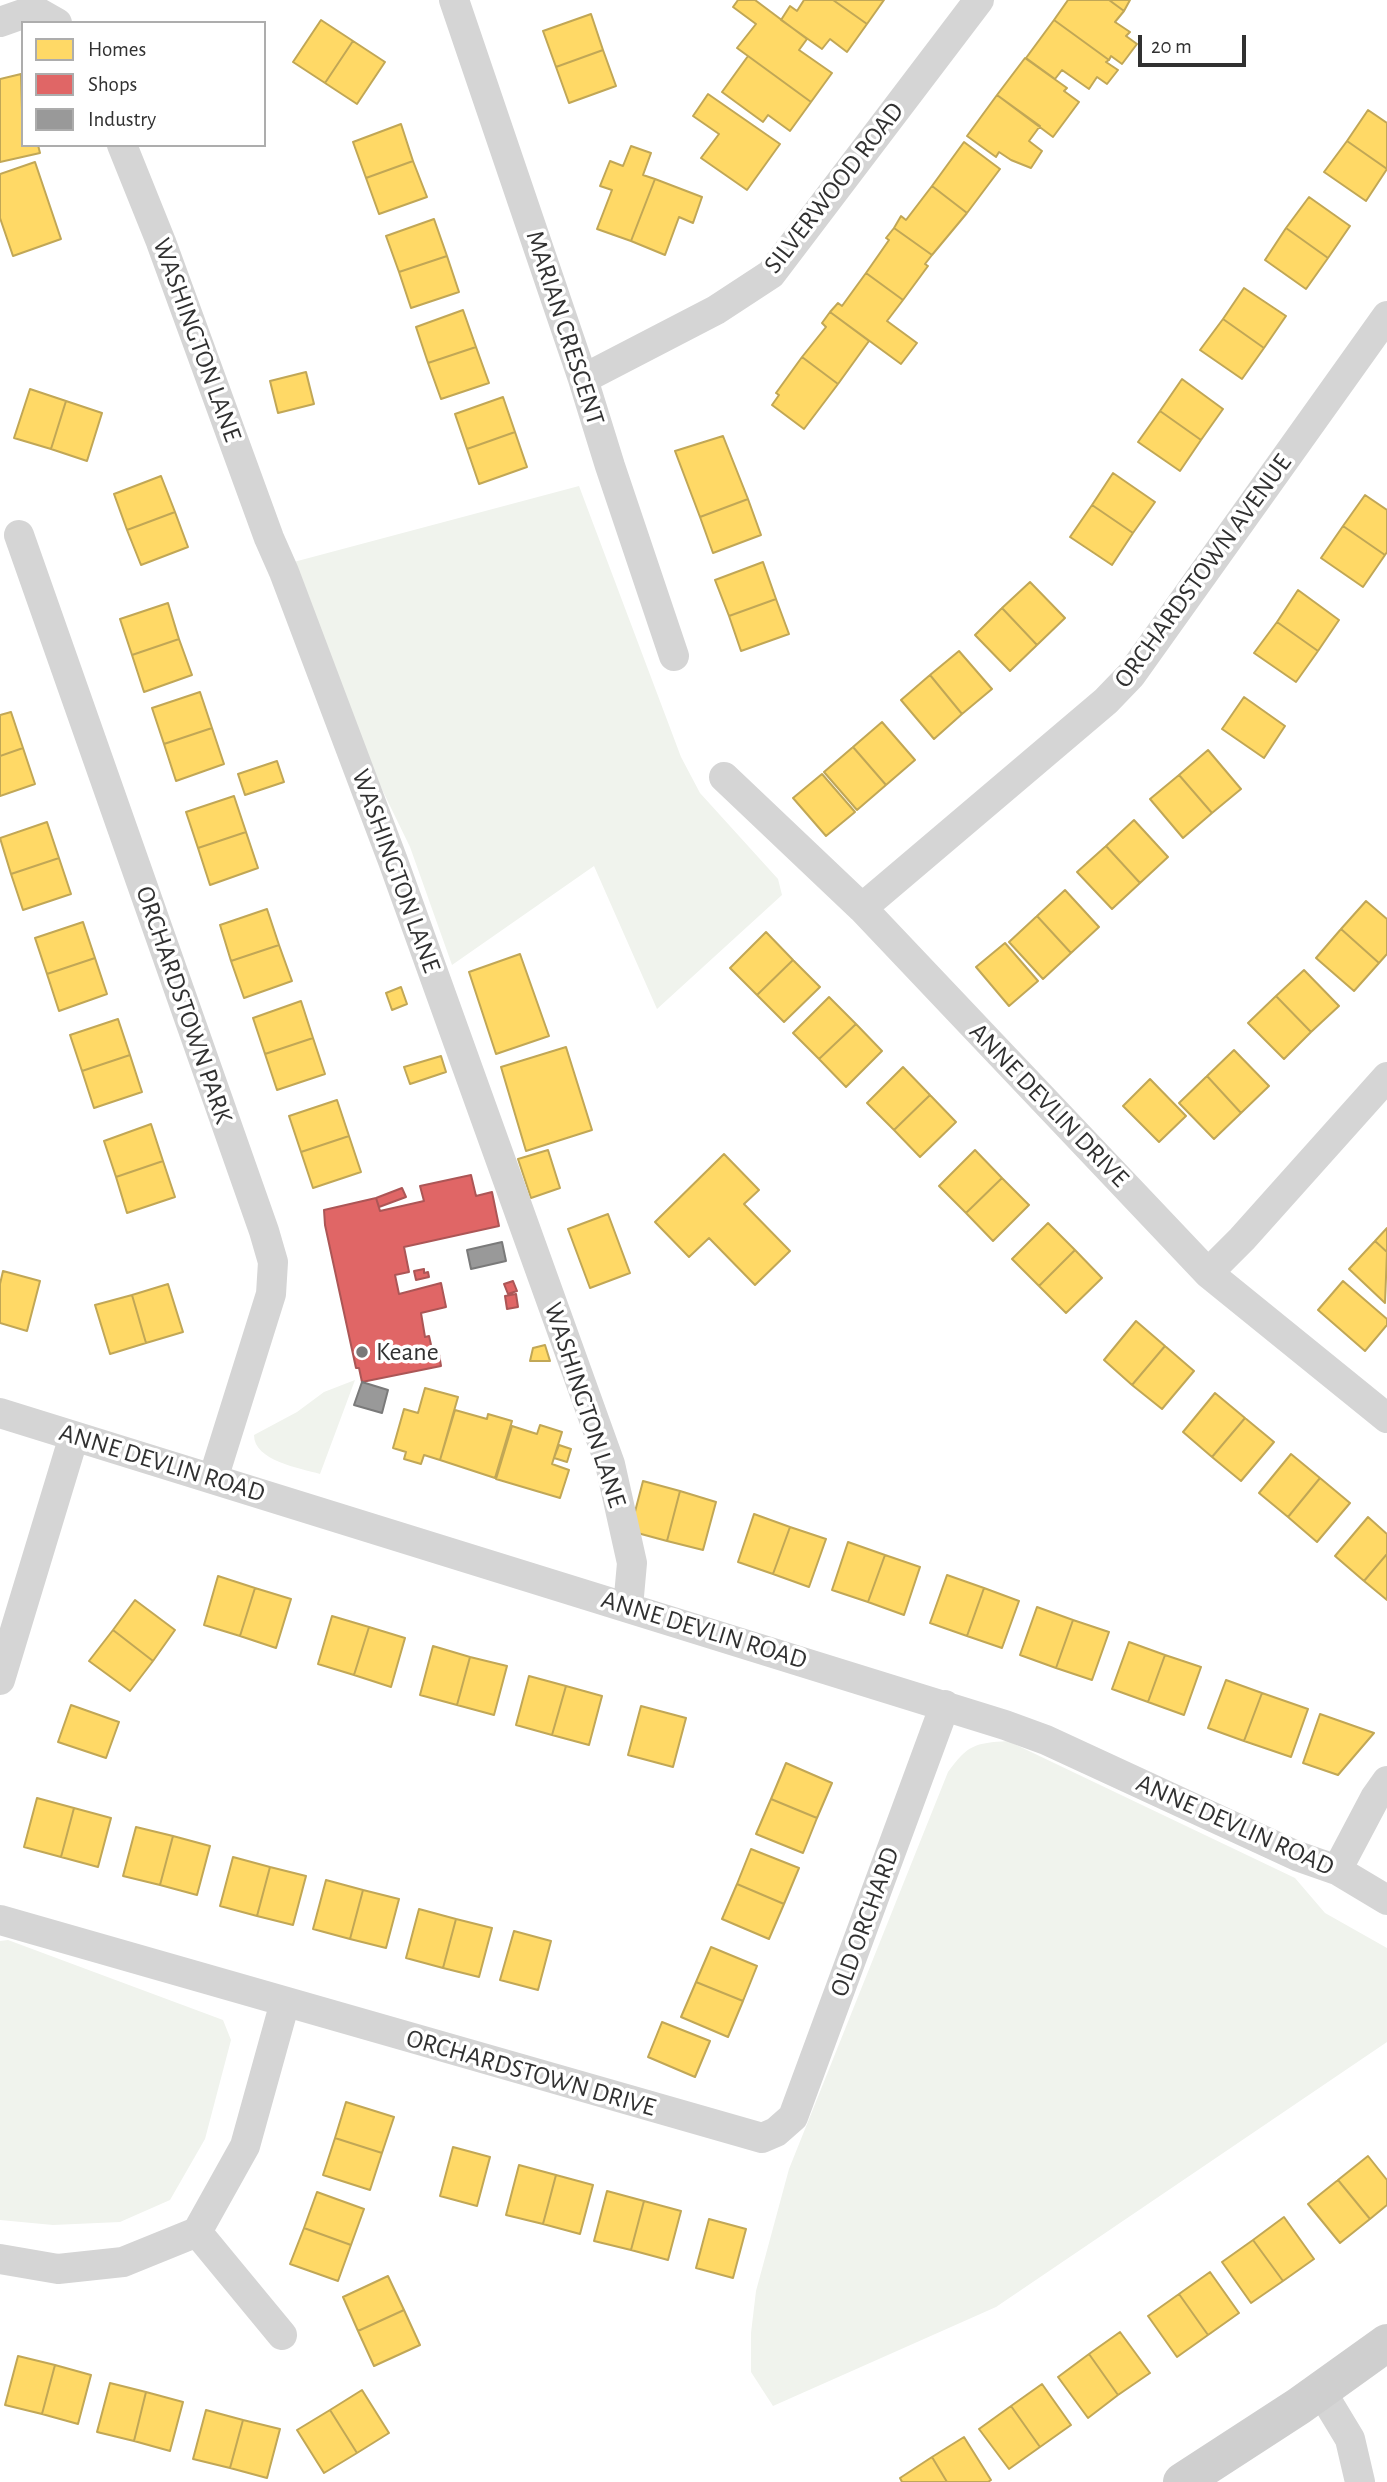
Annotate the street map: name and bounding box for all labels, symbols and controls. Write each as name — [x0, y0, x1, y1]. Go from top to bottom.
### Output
legend — [21, 21, 266, 147]
scale bar — [1142, 21, 1250, 65]
text: 20 m — [1151, 36, 1192, 57]
text: Homes — [88, 39, 146, 60]
text: Shops — [88, 74, 137, 95]
street label: SILVERWOOD ROAD — [757, 96, 911, 280]
text: Industry — [88, 109, 156, 130]
street label: MARIAN CRESCENT — [519, 227, 611, 429]
street label: WASHINGTON LANE — [146, 234, 248, 446]
street label: ORCHARDSTOWN AVENUE — [1108, 448, 1298, 694]
street label: WASHINGTON LANE — [345, 765, 447, 977]
street label: ORCHARDSTOWN PARK — [129, 882, 239, 1128]
street label: ANNE DEVLIN DRIVE — [963, 1016, 1135, 1194]
street label: WASHINGTON LANE — [537, 1298, 633, 1512]
place label: Keane — [376, 1336, 439, 1368]
marker: Keane — [354, 1344, 370, 1360]
street label: ANNE DEVLIN ROAD — [55, 1417, 269, 1509]
street label: ANNE DEVLIN ROAD — [597, 1584, 811, 1676]
street label: ANNE DEVLIN ROAD — [1131, 1767, 1339, 1883]
street label: OLD ORCHARD — [824, 1843, 906, 2001]
street label: ORCHARDSTOWN DRIVE — [403, 2022, 659, 2124]

